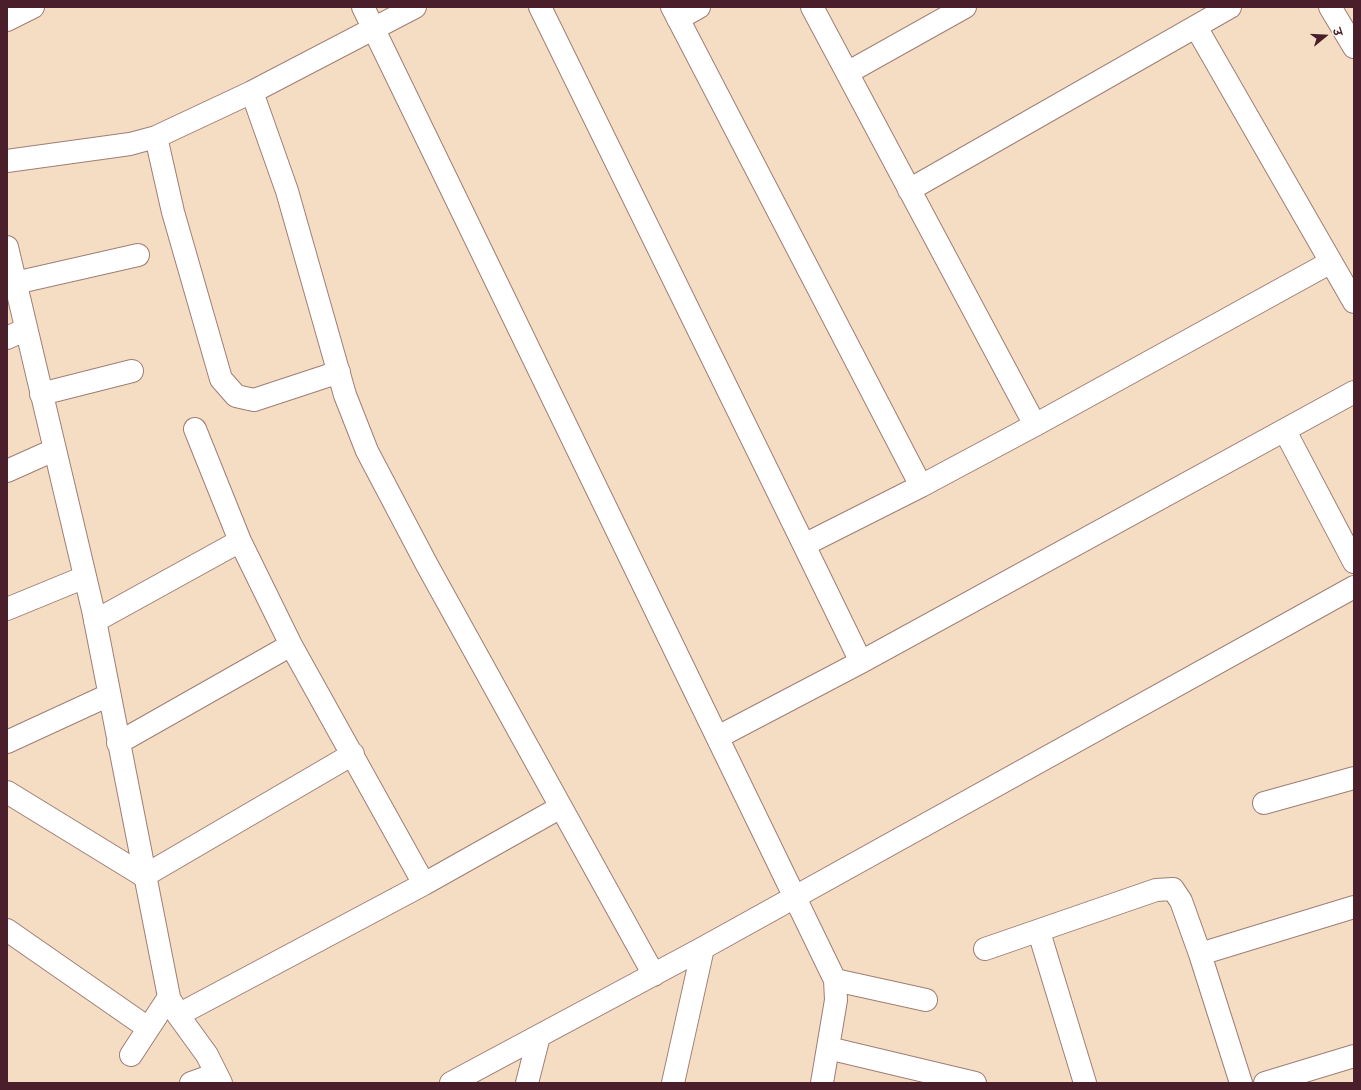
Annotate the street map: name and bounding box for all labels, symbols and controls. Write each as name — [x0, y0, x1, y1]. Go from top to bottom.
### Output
north arrow — [1305, 16, 1345, 56]
text: उ — [1330, 27, 1344, 38]

